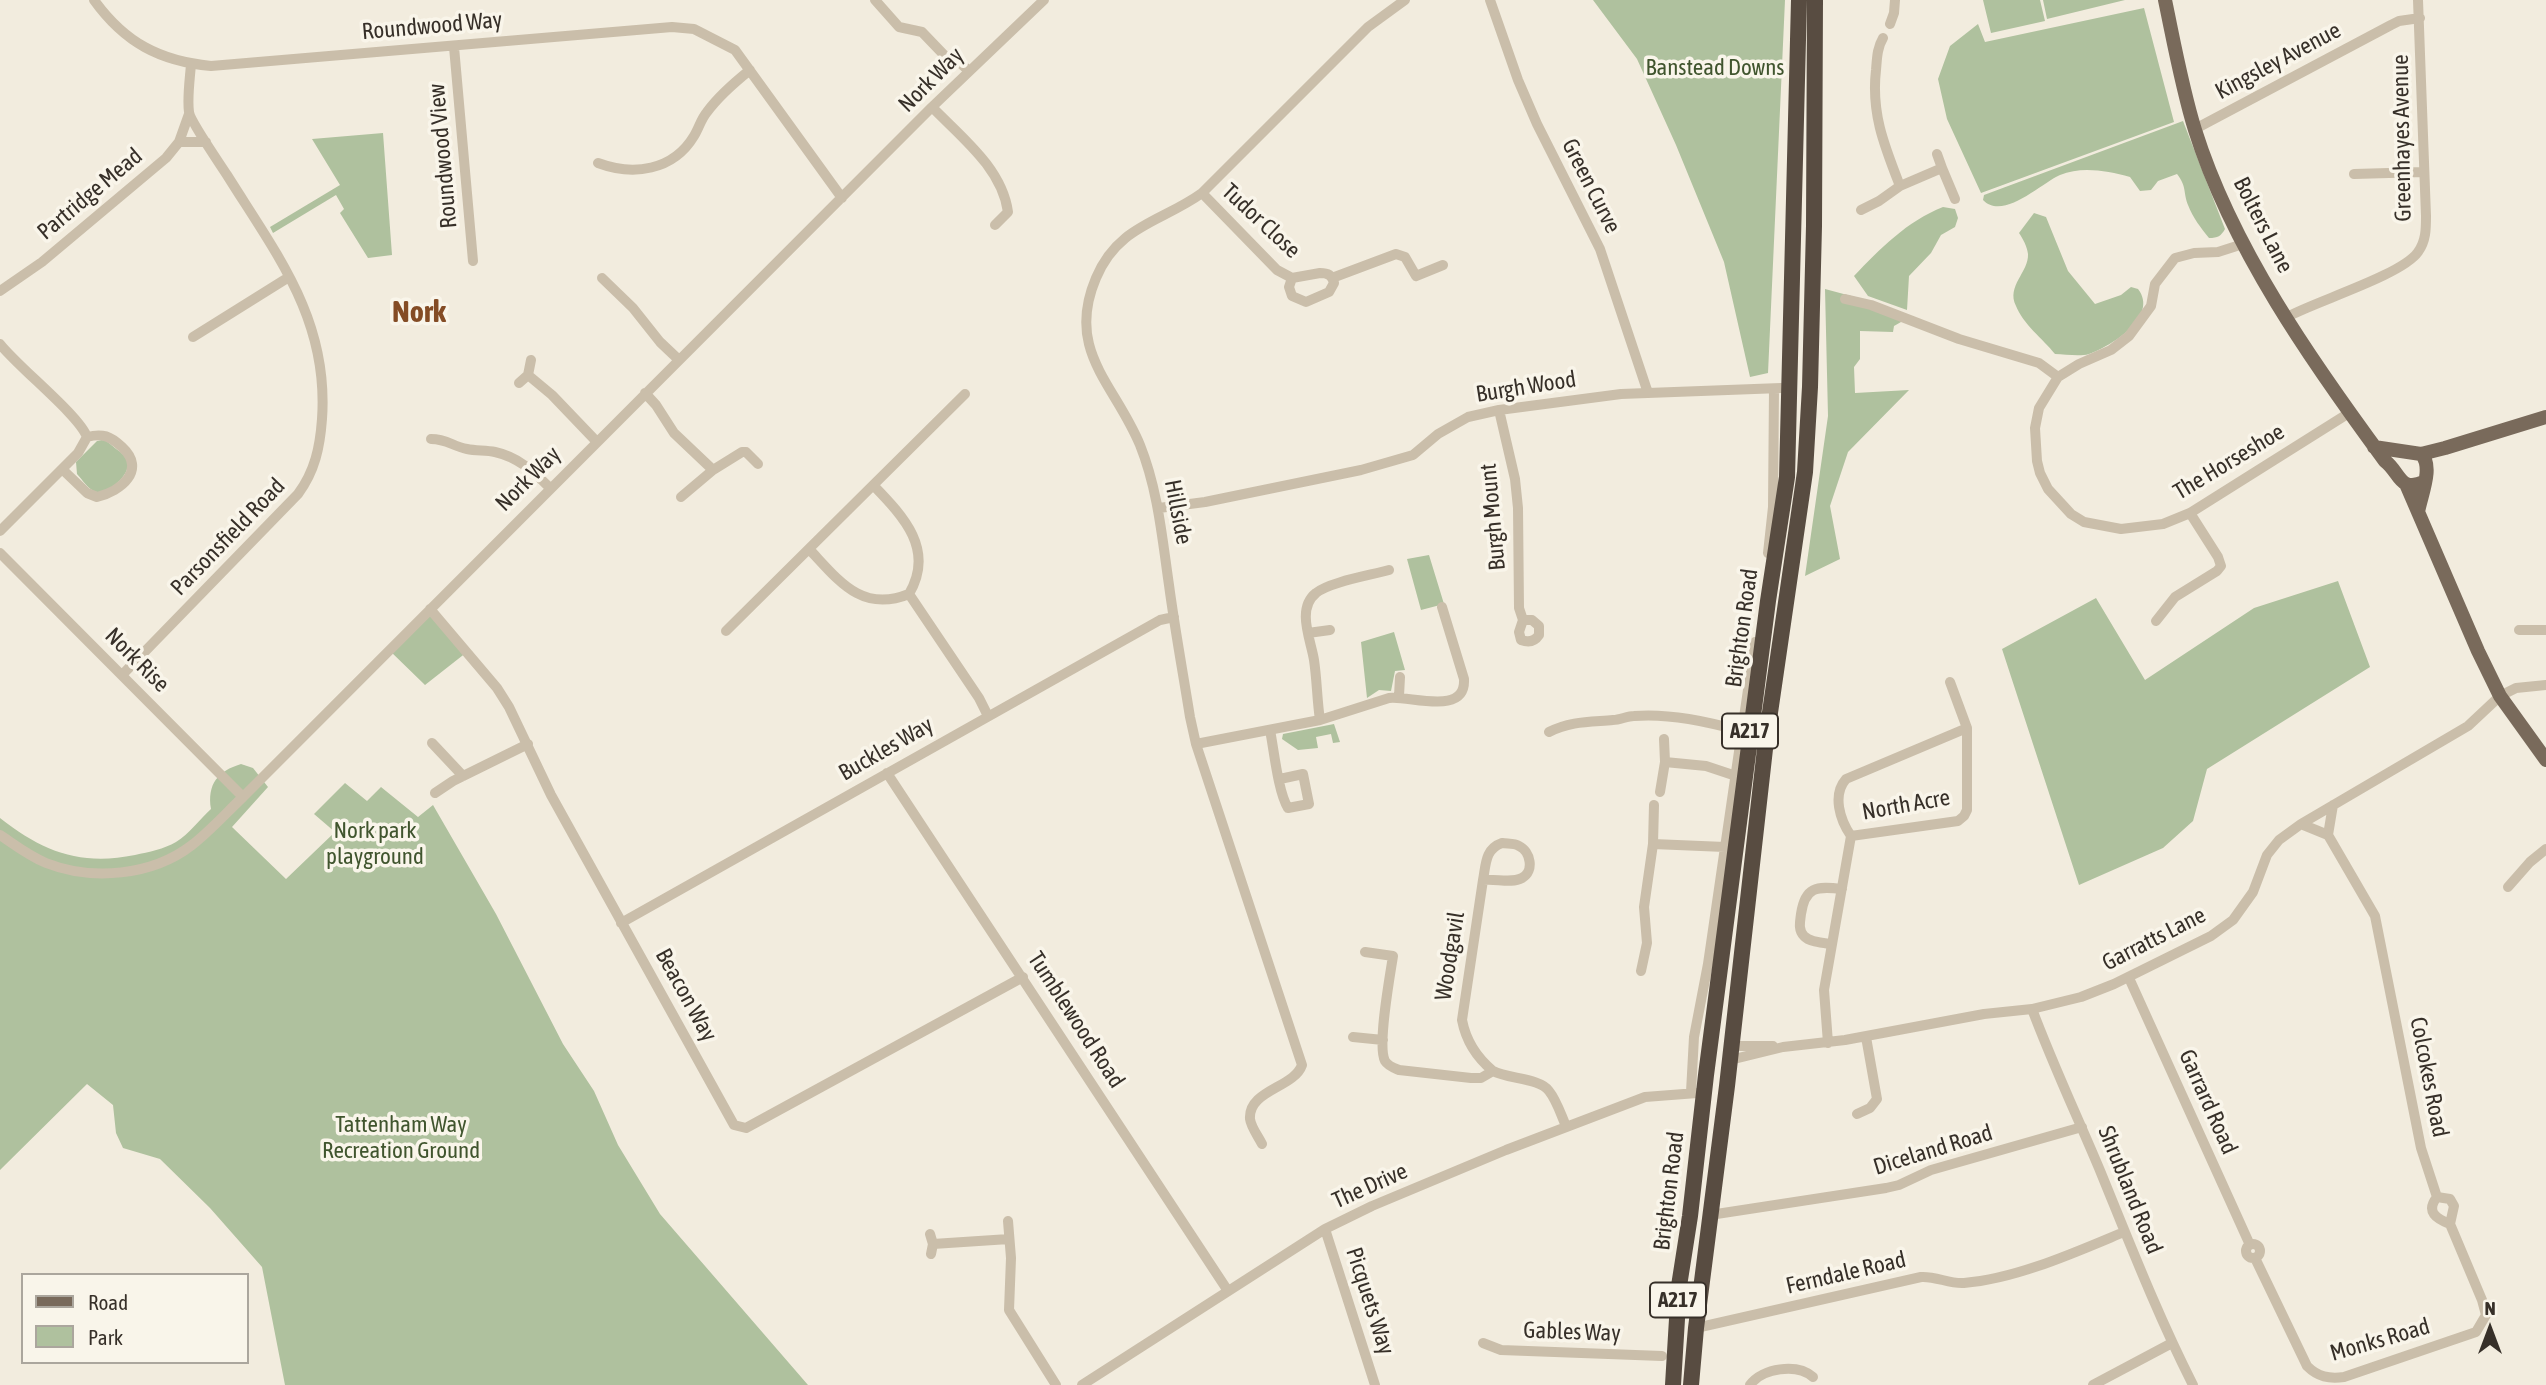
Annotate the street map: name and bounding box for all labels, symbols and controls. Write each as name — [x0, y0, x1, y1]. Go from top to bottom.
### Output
street label: Roundwood Way — [361, 6, 503, 46]
street label: Kingsley Avenue — [2211, 16, 2345, 106]
street label: Nork Way — [893, 42, 969, 118]
park label: Banstead Downs — [1646, 54, 1784, 82]
street label: Greenhayes Avenue — [2387, 54, 2417, 222]
street label: Roundwood View — [423, 82, 463, 230]
street label: Green Curve — [1556, 134, 1626, 238]
street label: Partridge Mead — [32, 142, 148, 246]
street label: Bolters Lane — [2227, 172, 2299, 278]
street label: Tudor Close — [1216, 178, 1306, 264]
district label: Nork — [392, 295, 446, 331]
street label: Burgh Wood — [1474, 365, 1578, 409]
street label: The Horseshoe — [2169, 418, 2289, 506]
street label: Nork Way — [490, 441, 566, 517]
street label: Burgh Mount — [1475, 462, 1511, 572]
street label: Parsonsfield Road — [165, 473, 291, 601]
street label: Hillside — [1158, 477, 1198, 547]
street label: Brighton Road — [1720, 567, 1764, 689]
street label: Nork Rise — [99, 622, 175, 698]
street label: Buckles Way — [834, 711, 938, 787]
road number: A217 — [1722, 714, 1778, 748]
street label: North Acre — [1860, 784, 1952, 826]
park label: Nork park playground — [326, 817, 424, 871]
street label: Garratts Lane — [2098, 901, 2210, 977]
street label: Woodgavil — [1429, 910, 1471, 1002]
street label: Beacon Way — [649, 944, 723, 1046]
street label: Tumblewood Road — [1022, 947, 1130, 1093]
street label: Colcokes Road — [2404, 1015, 2454, 1139]
street label: Garrard Road — [2173, 1045, 2243, 1159]
park label: Tattenham Way Recreation Ground — [322, 1111, 480, 1165]
street label: Diceland Road — [1870, 1119, 1996, 1181]
street label: Shrubland Road — [2092, 1122, 2168, 1258]
street label: Brighton Road — [1648, 1130, 1690, 1252]
street label: The Drive — [1328, 1157, 1412, 1215]
street label: Picquets Way — [1340, 1244, 1400, 1358]
street label: Ferndale Road — [1783, 1246, 1909, 1300]
legend — [21, 1273, 248, 1364]
road number: A217 — [1650, 1282, 1706, 1318]
text: Road — [88, 1290, 128, 1314]
north arrow — [2455, 1294, 2525, 1364]
text: N — [2484, 1297, 2496, 1319]
street label: Monks Road — [2327, 1313, 2433, 1367]
street label: Gables Way — [1523, 1317, 1621, 1347]
text: Park — [88, 1325, 123, 1349]

